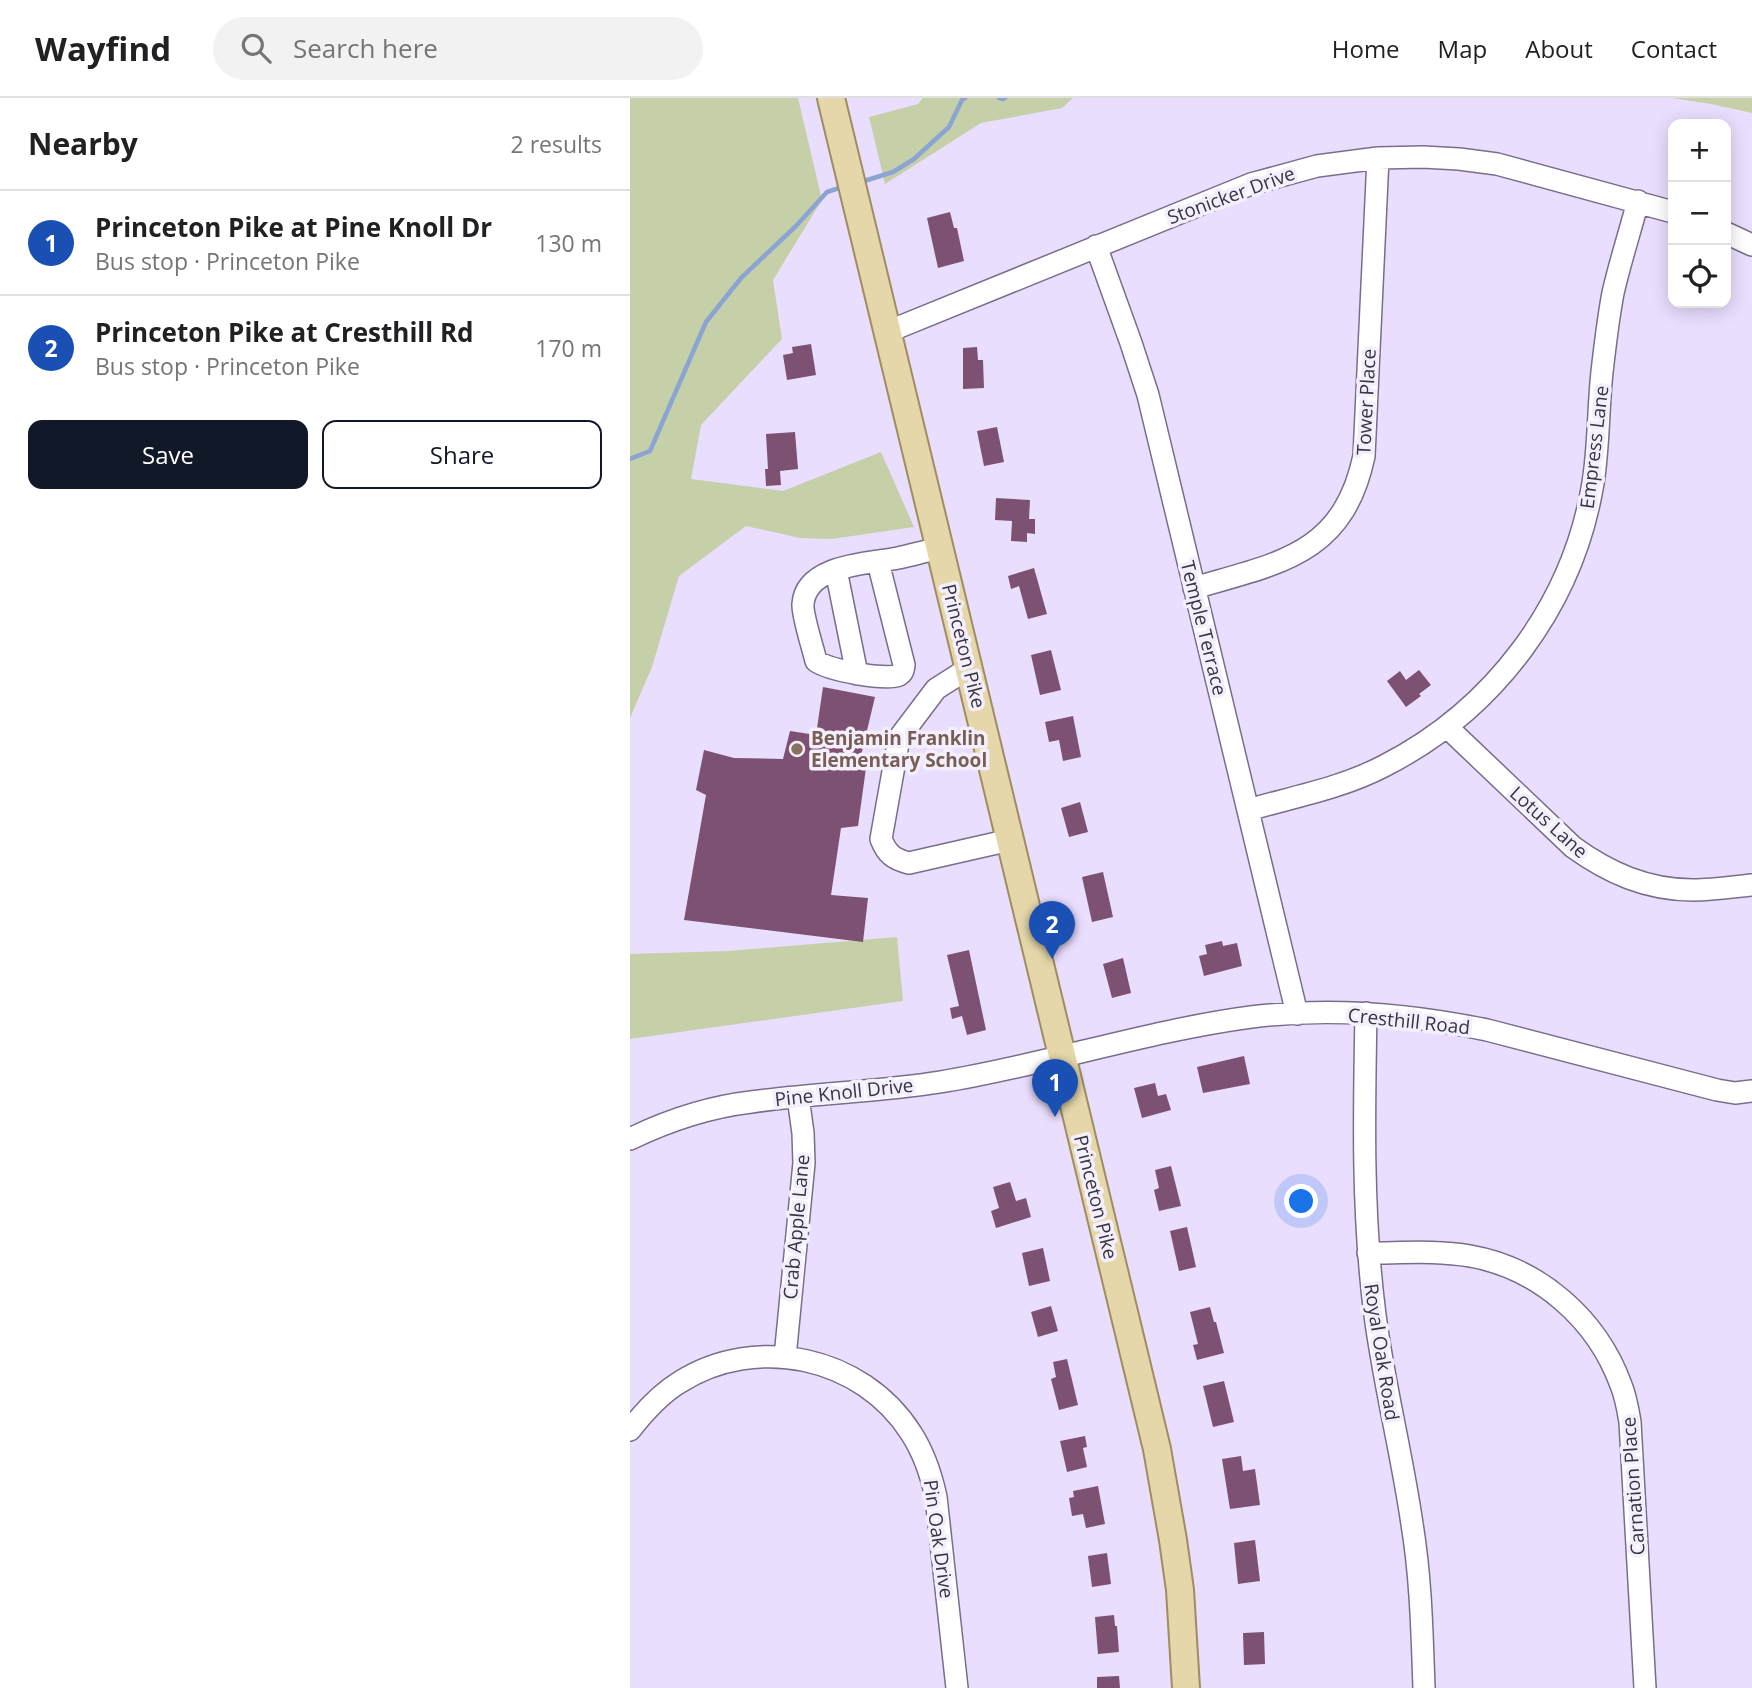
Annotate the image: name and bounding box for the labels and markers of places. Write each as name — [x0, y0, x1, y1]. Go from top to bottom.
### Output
place label: Benjamin Franklin Elementary School — [811, 725, 987, 773]
marker: Benjamin Franklin Elementary School — [789, 741, 805, 757]
pin: 2 — [1029, 901, 1075, 959]
pin: 1 — [1032, 1059, 1078, 1117]

